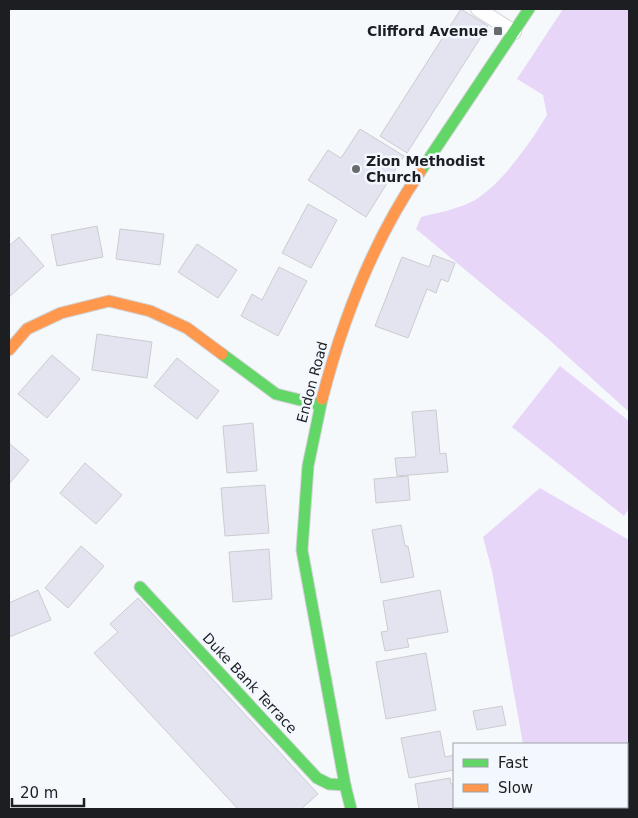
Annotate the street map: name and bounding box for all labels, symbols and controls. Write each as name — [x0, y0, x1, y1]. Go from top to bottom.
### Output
place label: Clifford Avenue — [367, 23, 488, 39]
marker: Clifford Avenue — [492, 25, 504, 37]
place label: Zion Methodist Church — [366, 153, 485, 185]
marker: Zion Methodist Church — [350, 163, 362, 175]
street label: Endon Road — [293, 340, 331, 424]
street label: Duke Bank Terrace — [200, 630, 300, 736]
legend — [453, 743, 628, 808]
text: Fast — [498, 754, 528, 772]
scale bar — [12, 776, 85, 808]
text: Slow — [498, 779, 533, 797]
text: 20 m — [20, 784, 58, 802]

